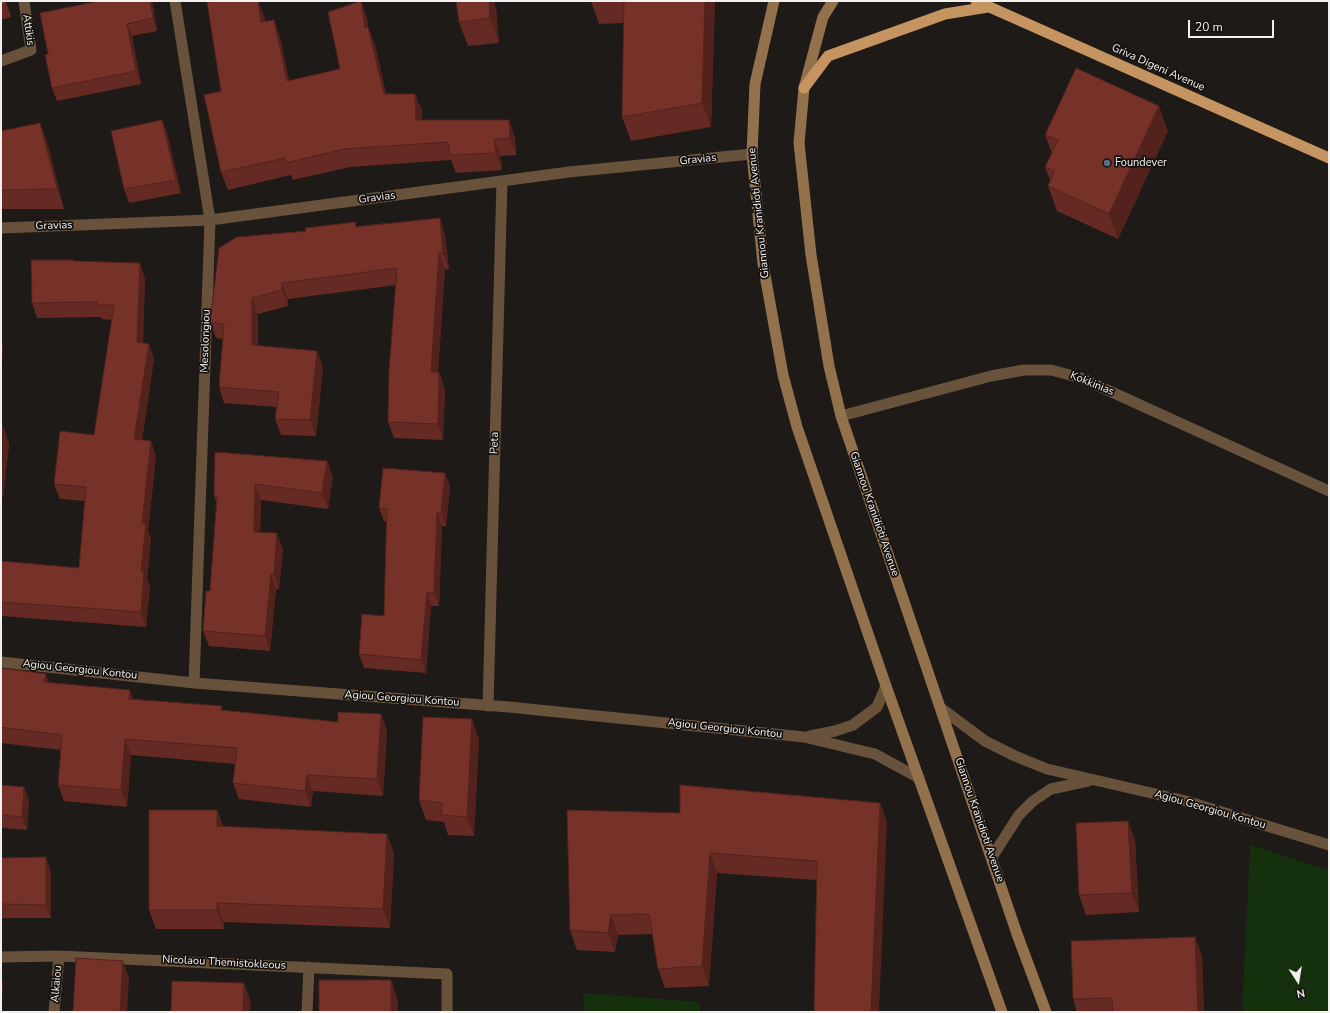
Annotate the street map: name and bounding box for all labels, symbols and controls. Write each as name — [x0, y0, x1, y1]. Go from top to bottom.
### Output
scale bar — [1190, 12, 1276, 38]
street label: Attikis — [19, 14, 37, 46]
text: 20 m — [1195, 19, 1223, 35]
street label: Griva Digeni Avenue — [1109, 41, 1207, 95]
street label: Giannou Kranidioti Avenue — [746, 147, 772, 279]
street label: Gravias — [679, 152, 717, 168]
place label: Foundever — [1115, 156, 1167, 170]
marker: Foundever — [1102, 158, 1112, 168]
street label: Gravias — [358, 189, 396, 207]
street label: Gravias — [35, 219, 73, 233]
street label: Mesolongiou — [198, 309, 214, 373]
street label: Kokkinias — [1068, 369, 1116, 399]
street label: Peta — [488, 432, 502, 454]
street label: Giannou Kranidioti Avenue — [846, 450, 902, 578]
street label: Agiou Georgiou Kontou — [22, 657, 138, 683]
street label: Agiou Georgiou Kontou — [344, 688, 460, 710]
street label: Agiou Georgiou Kontou — [667, 716, 783, 742]
street label: Giannou Kranidioti Avenue — [951, 756, 1007, 884]
street label: Agiou Georgiou Kontou — [1153, 788, 1267, 832]
street label: Nicolaou Themistokleous — [162, 953, 286, 973]
north arrow — [1278, 961, 1318, 1001]
street label: Alkaiou — [49, 965, 65, 1003]
text: N — [1295, 985, 1306, 1001]

